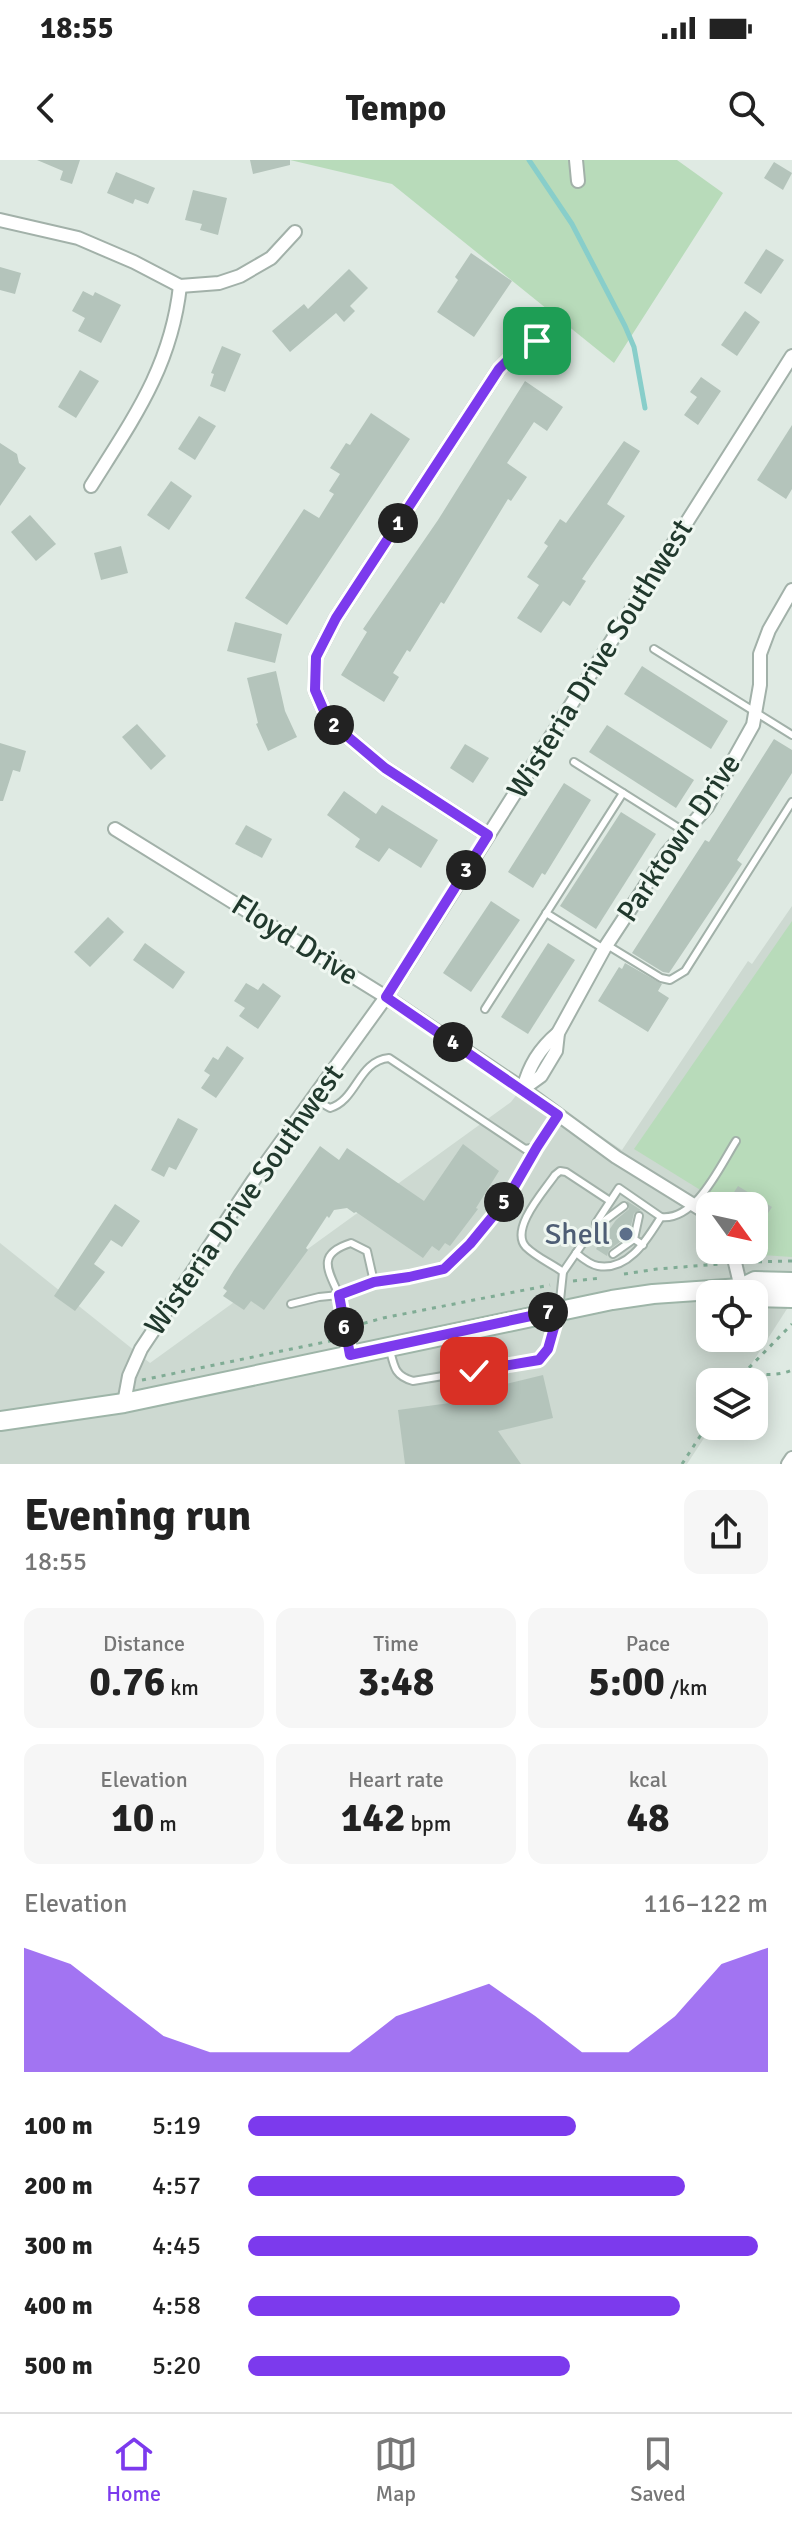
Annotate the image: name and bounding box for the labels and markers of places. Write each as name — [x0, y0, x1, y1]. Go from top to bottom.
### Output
pin — [503, 307, 571, 375]
pin: 1 — [378, 503, 418, 543]
pin: 2 — [314, 705, 354, 745]
pin: 3 — [446, 850, 486, 890]
pin: 4 — [433, 1022, 473, 1062]
pin: 5 — [484, 1182, 524, 1222]
place label: Shell — [545, 1216, 610, 1253]
marker: Shell — [617, 1225, 635, 1243]
pin: 7 — [528, 1292, 568, 1332]
pin: 6 — [324, 1307, 364, 1347]
pin — [440, 1337, 508, 1405]

